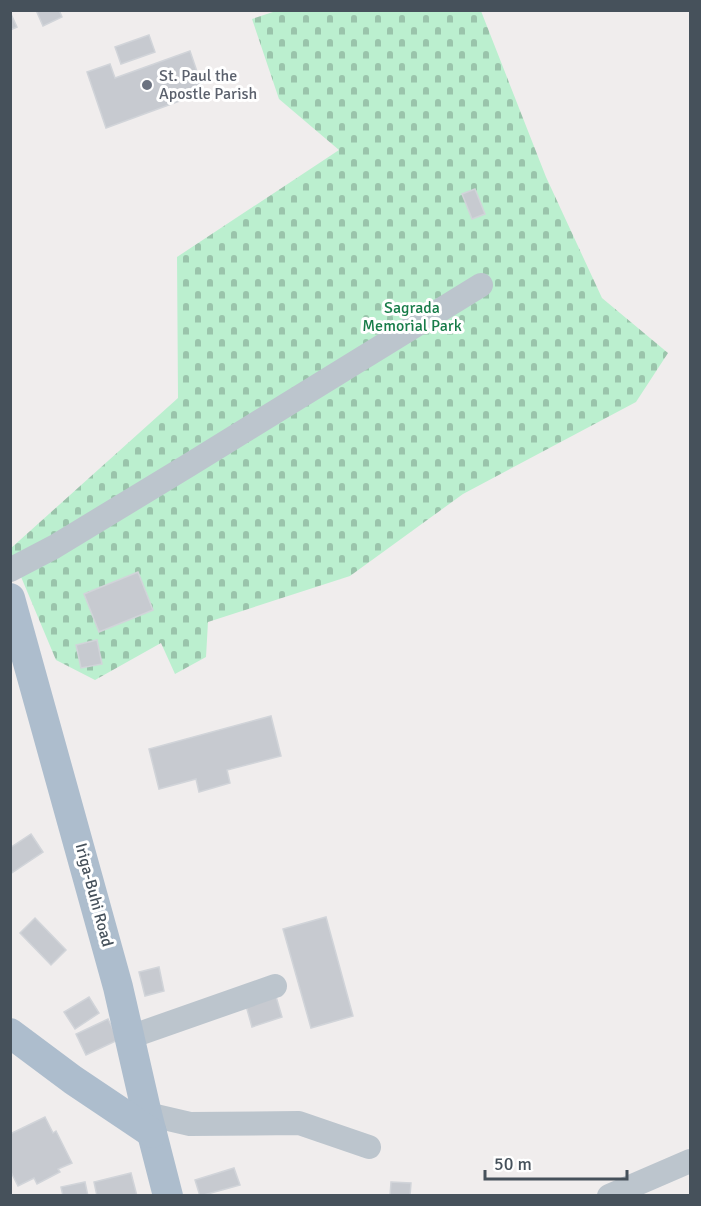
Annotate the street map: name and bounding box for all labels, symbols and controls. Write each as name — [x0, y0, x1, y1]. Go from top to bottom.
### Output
place label: St. Paul the Apostle Parish — [159, 66, 257, 104]
marker: St. Paul the Apostle Parish — [140, 78, 154, 92]
park label: Sagrada Memorial Park — [362, 298, 462, 336]
street label: Iriga-Buhi Road — [71, 841, 117, 949]
scale bar — [485, 1143, 628, 1181]
text: 50 m — [494, 1153, 532, 1175]

